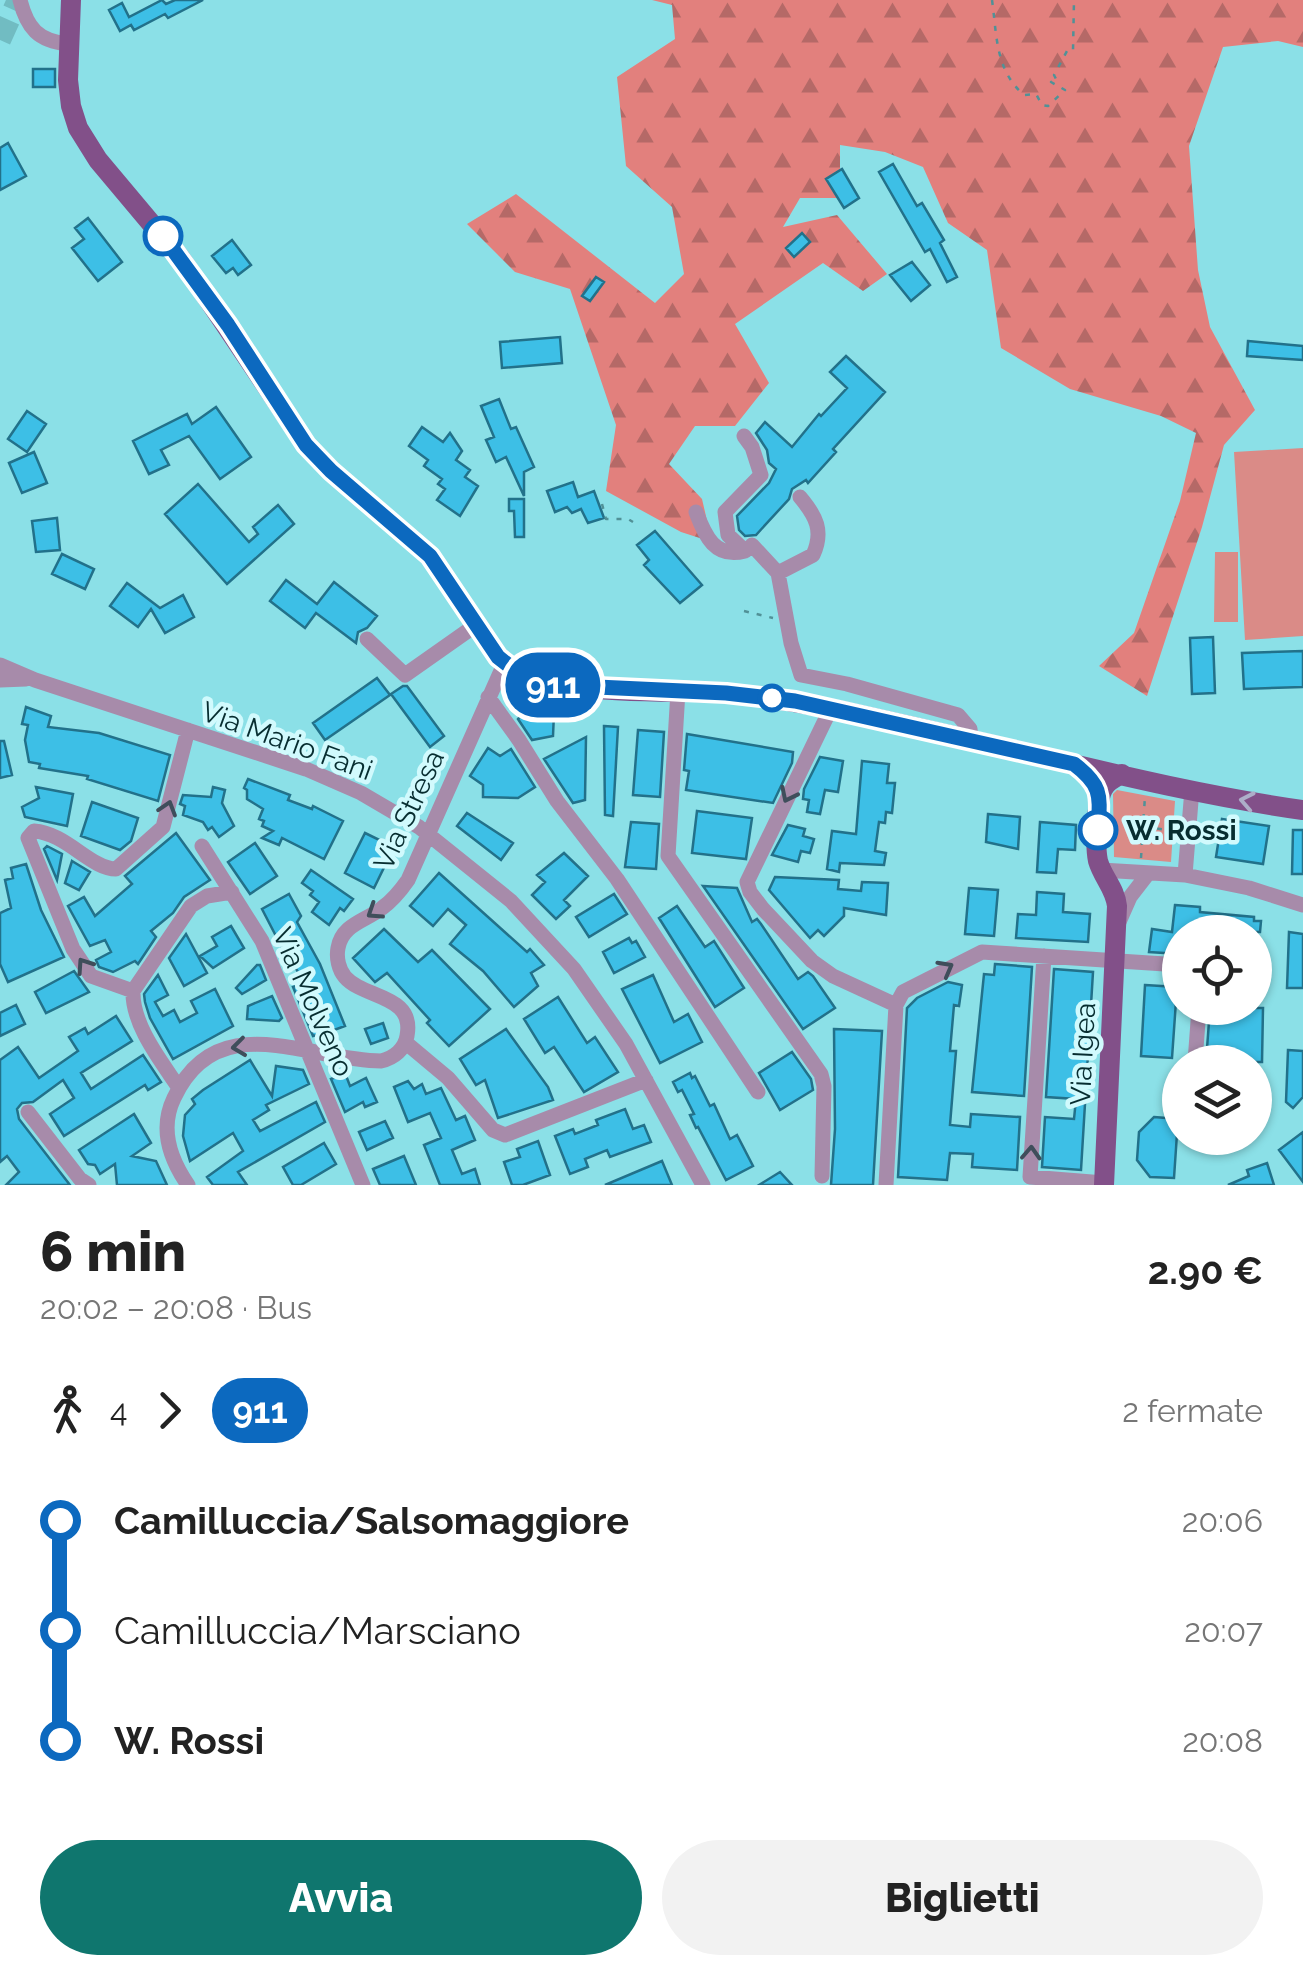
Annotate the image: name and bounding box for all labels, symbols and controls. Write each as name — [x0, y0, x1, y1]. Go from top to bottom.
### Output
unlabelled marker — [144, 217, 182, 255]
line badge: 911 — [496, 652, 610, 718]
text: 911 — [525, 665, 581, 706]
unlabelled marker — [759, 685, 785, 711]
street label: Via Mario Fani — [197, 695, 377, 787]
street label: Via Stresa — [367, 745, 451, 875]
one-way arrow — [781, 785, 801, 803]
one-way arrow — [1239, 791, 1256, 812]
one-way arrow — [156, 801, 177, 818]
marker: W. Rossi — [1079, 811, 1117, 849]
place label: W. Rossi — [1126, 814, 1237, 847]
one-way arrow — [366, 900, 384, 919]
map controls — [1162, 915, 1272, 1155]
button: locate — [1162, 915, 1272, 1025]
street label: Via Molveno — [265, 922, 361, 1082]
one-way arrow — [77, 957, 96, 975]
one-way arrow — [936, 961, 954, 981]
street label: Via Igea — [1064, 1002, 1102, 1106]
one-way arrow — [230, 1035, 247, 1056]
button: layers — [1162, 1045, 1272, 1155]
one-way arrow — [1020, 1145, 1041, 1161]
text: 6 min — [40, 1219, 186, 1284]
text: 2.90 € — [1148, 1248, 1263, 1293]
text: 20:02 – 20:08 · Bus — [40, 1289, 312, 1326]
icon: walk — [40, 1383, 95, 1438]
icon: forward — [142, 1383, 197, 1438]
text: 911 — [232, 1390, 288, 1431]
text: 4 — [110, 1392, 127, 1429]
text: 2 fermate — [1122, 1392, 1263, 1429]
text: Camilluccia/Salsomaggiore — [114, 1498, 629, 1543]
text: 20:06 — [1182, 1502, 1263, 1539]
text: Camilluccia/Marsciano — [114, 1608, 521, 1653]
text: 20:07 — [1184, 1612, 1263, 1649]
text: W. Rossi — [114, 1718, 264, 1763]
text: 20:08 — [1182, 1722, 1263, 1759]
button: Avvia — [40, 1840, 642, 1955]
button: Biglietti — [662, 1840, 1263, 1955]

